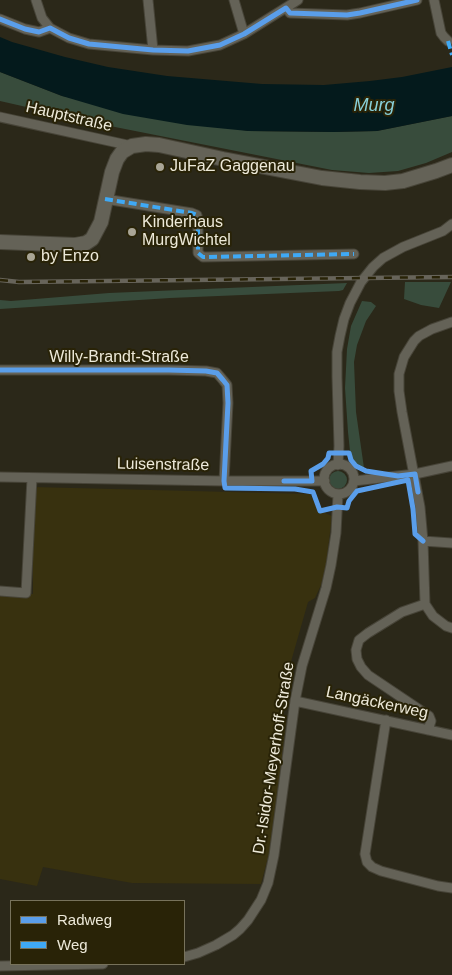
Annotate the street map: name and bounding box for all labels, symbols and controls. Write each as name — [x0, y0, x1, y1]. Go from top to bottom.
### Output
water label: Murg — [353, 95, 395, 117]
street label: Hauptstraße — [24, 98, 114, 136]
place label: JuFaZ Gaggenau — [170, 157, 295, 177]
marker: JuFaZ Gaggenau — [154, 161, 166, 173]
place label: Kinderhaus MurgWichtel — [142, 213, 231, 251]
marker: Kinderhaus MurgWichtel — [126, 226, 138, 238]
place label: by Enzo — [41, 247, 99, 267]
marker: by Enzo — [25, 251, 37, 263]
street label: Willy-Brandt-Straße — [49, 348, 189, 368]
street label: Luisenstraße — [117, 455, 209, 475]
street label: Dr.-Isidor-Meyerhoff-Straße — [249, 660, 299, 856]
street label: Langäckerweg — [324, 683, 430, 723]
legend — [10, 900, 185, 965]
text: Radweg — [57, 911, 112, 928]
text: Weg — [57, 936, 88, 953]

